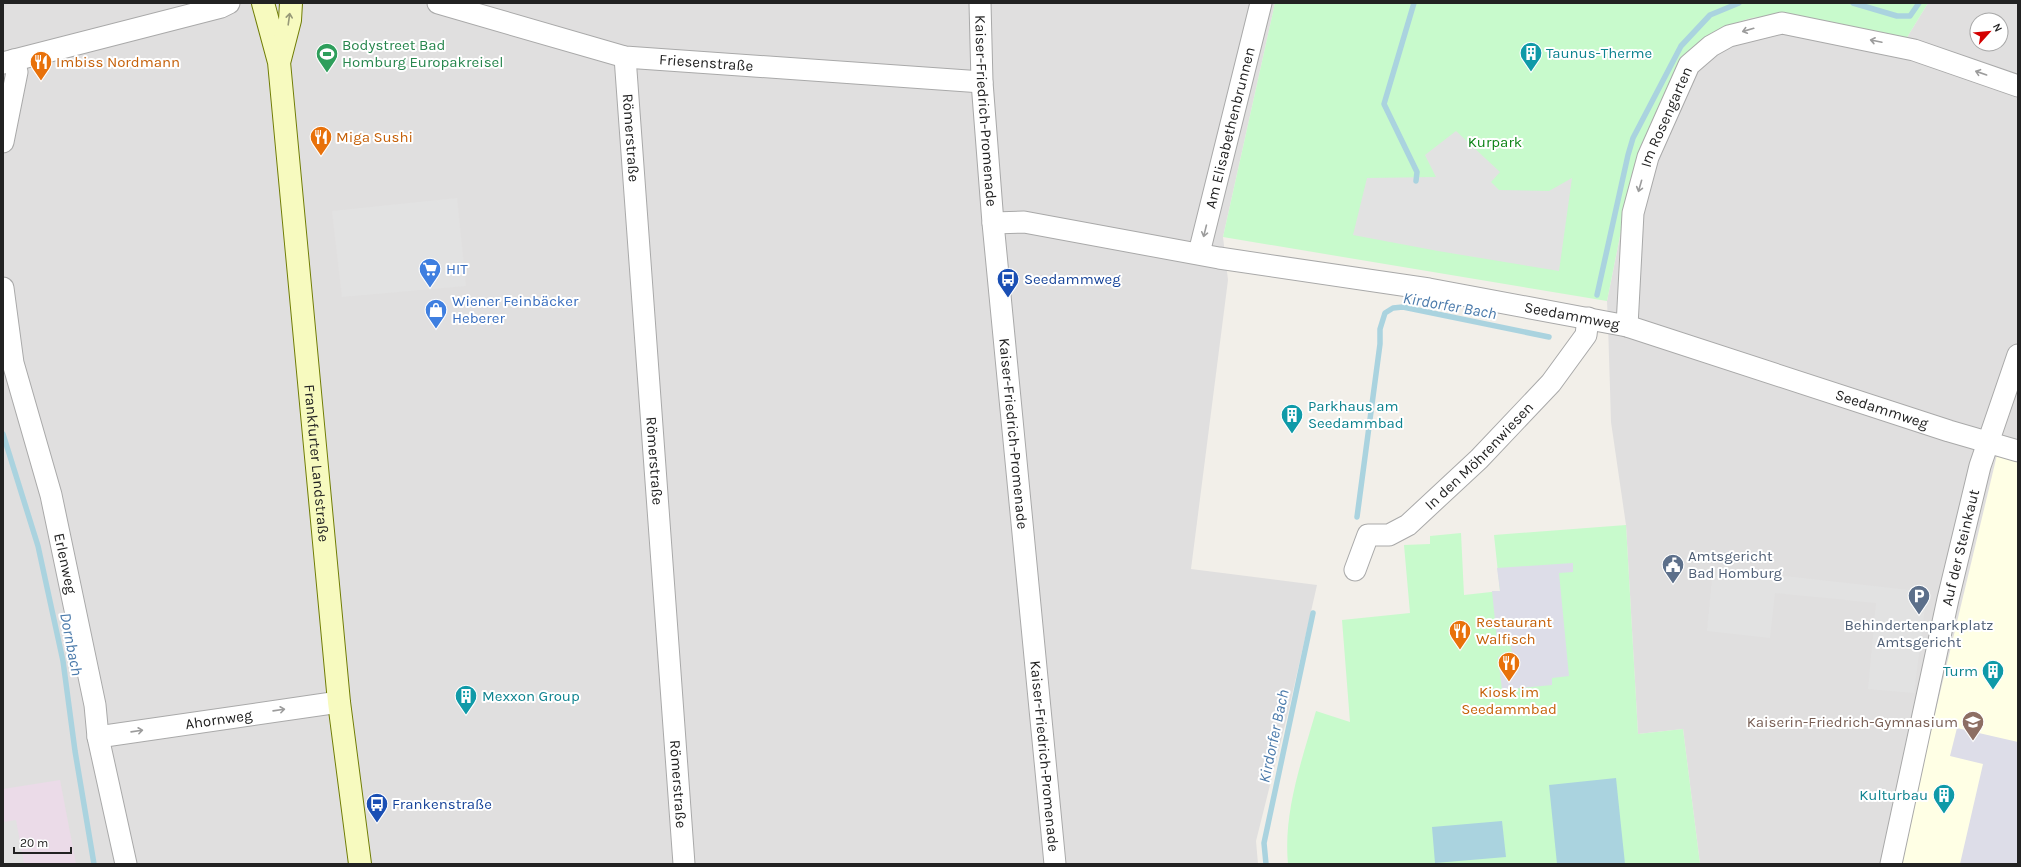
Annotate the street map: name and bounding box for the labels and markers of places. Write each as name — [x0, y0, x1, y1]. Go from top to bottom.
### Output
place label: Bodystreet Bad Homburg Europakreisel — [342, 36, 503, 71]
building icon: Taunus-Therme — [1518, 40, 1544, 73]
sports icon: Bodystreet Bad Homburg Europakreisel — [314, 41, 340, 74]
place label: Taunus-Therme — [1546, 44, 1652, 62]
restaurant icon: Imbiss Nordmann — [28, 49, 54, 82]
place label: Imbiss Nordmann — [56, 53, 180, 71]
restaurant icon: Miga Sushi — [308, 124, 334, 157]
place label: Miga Sushi — [336, 128, 413, 146]
supermarket icon: HIT — [417, 256, 443, 289]
place label: HIT — [446, 260, 468, 278]
bus stop icon: Seedammweg — [995, 266, 1021, 299]
place label: Seedammweg — [1024, 270, 1121, 288]
place label: Wiener Feinbäcker Heberer — [452, 292, 579, 327]
shop icon: Wiener Feinbäcker Heberer — [423, 297, 449, 330]
place label: Parkhaus am Seedammbad — [1308, 397, 1404, 432]
building icon: Parkhaus am Seedammbad — [1279, 402, 1305, 435]
place label: Amtsgericht Bad Homburg — [1688, 547, 1782, 582]
public building icon: Amtsgericht Bad Homburg — [1660, 552, 1686, 585]
parking icon: Behindertenparkplatz Amtsgericht — [1906, 583, 1932, 616]
place label: Restaurant Walfisch — [1476, 613, 1552, 648]
place label: Behindertenparkplatz Amtsgericht — [1845, 616, 1993, 651]
restaurant icon: Restaurant Walfisch — [1447, 618, 1473, 651]
restaurant icon: Kiosk im Seedammbad — [1496, 650, 1522, 683]
building icon: Turm — [1980, 658, 2006, 691]
place label: Turm — [1943, 662, 1978, 680]
building icon: Mexxon Group — [453, 683, 479, 716]
place label: Kiosk im Seedammbad — [1461, 683, 1557, 718]
place label: Mexxon Group — [482, 687, 580, 705]
school or university icon: Kaiserin-Friedrich-Gymnasium — [1960, 709, 1986, 742]
place label: Kaiserin-Friedrich-Gymnasium — [1747, 713, 1958, 731]
building icon: Kulturbau — [1931, 782, 1957, 815]
place label: Kulturbau — [1859, 786, 1928, 804]
bus stop icon: Frankenstraße — [364, 791, 390, 824]
place label: Frankenstraße — [392, 795, 492, 813]

